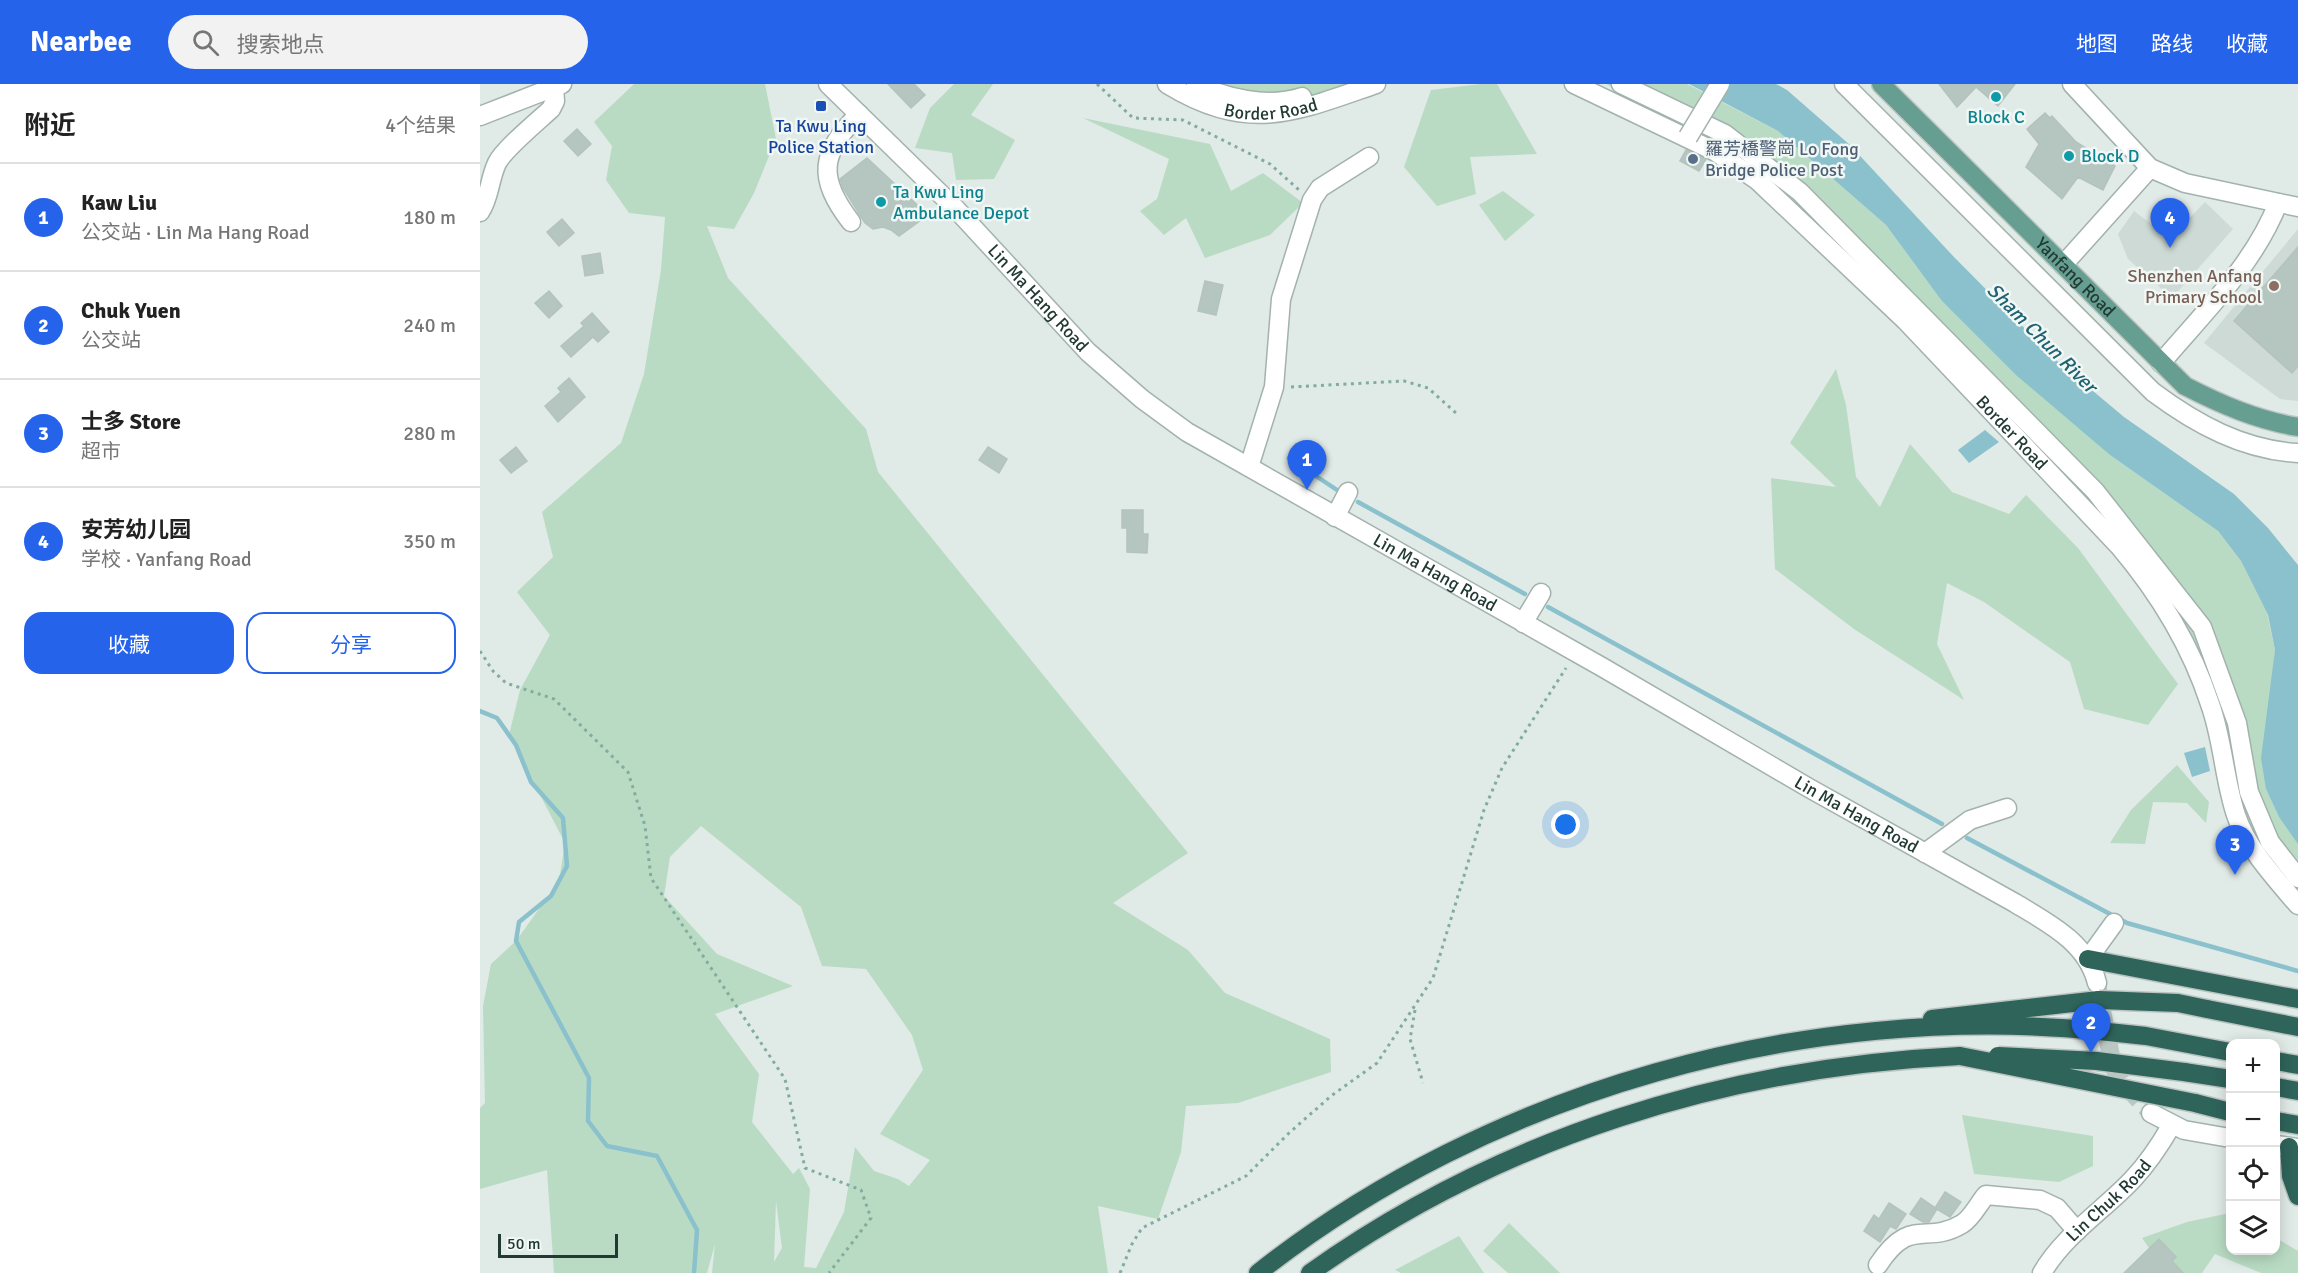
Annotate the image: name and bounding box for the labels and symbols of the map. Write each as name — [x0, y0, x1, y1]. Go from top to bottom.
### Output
marker: Block C — [1989, 90, 2003, 104]
street label: Border Road — [1222, 93, 1320, 125]
marker: Ta Kwu Ling Police Station — [814, 99, 828, 113]
place label: Block C — [1967, 106, 2025, 128]
place label: Ta Kwu Ling Police Station — [768, 115, 874, 158]
place label: 羅芳橋警崗 Lo Fong Bridge Police Post — [1705, 138, 1859, 181]
place label: Block D — [2081, 145, 2140, 167]
marker: Block D — [2062, 149, 2076, 163]
marker: 羅芳橋警崗 Lo Fong Bridge Police Post — [1686, 152, 1700, 166]
place label: Ta Kwu Ling Ambulance Depot — [893, 181, 1029, 224]
marker: Ta Kwu Ling Ambulance Depot — [874, 195, 888, 209]
pin: 4 — [2150, 198, 2190, 248]
street label: Yanfang Road — [2031, 233, 2120, 322]
street label: Lin Ma Hang Road — [983, 240, 1093, 356]
place label: Shenzhen Anfang Primary School — [2127, 265, 2262, 308]
water label: Sham Chun River — [1982, 278, 2104, 400]
marker: Shenzhen Anfang Primary School — [2267, 279, 2281, 293]
street label: Border Road — [1971, 391, 2052, 475]
pin: 1 — [1288, 440, 1326, 490]
street label: Lin Ma Hang Road — [1369, 529, 1501, 616]
street label: Lin Ma Hang Road — [1791, 771, 1922, 858]
your location — [1551, 810, 1580, 839]
pin: 3 — [2216, 826, 2254, 875]
pin: 2 — [2072, 1004, 2110, 1053]
street label: Lin Chuk Road — [2061, 1155, 2156, 1246]
scale bar — [498, 1231, 618, 1258]

